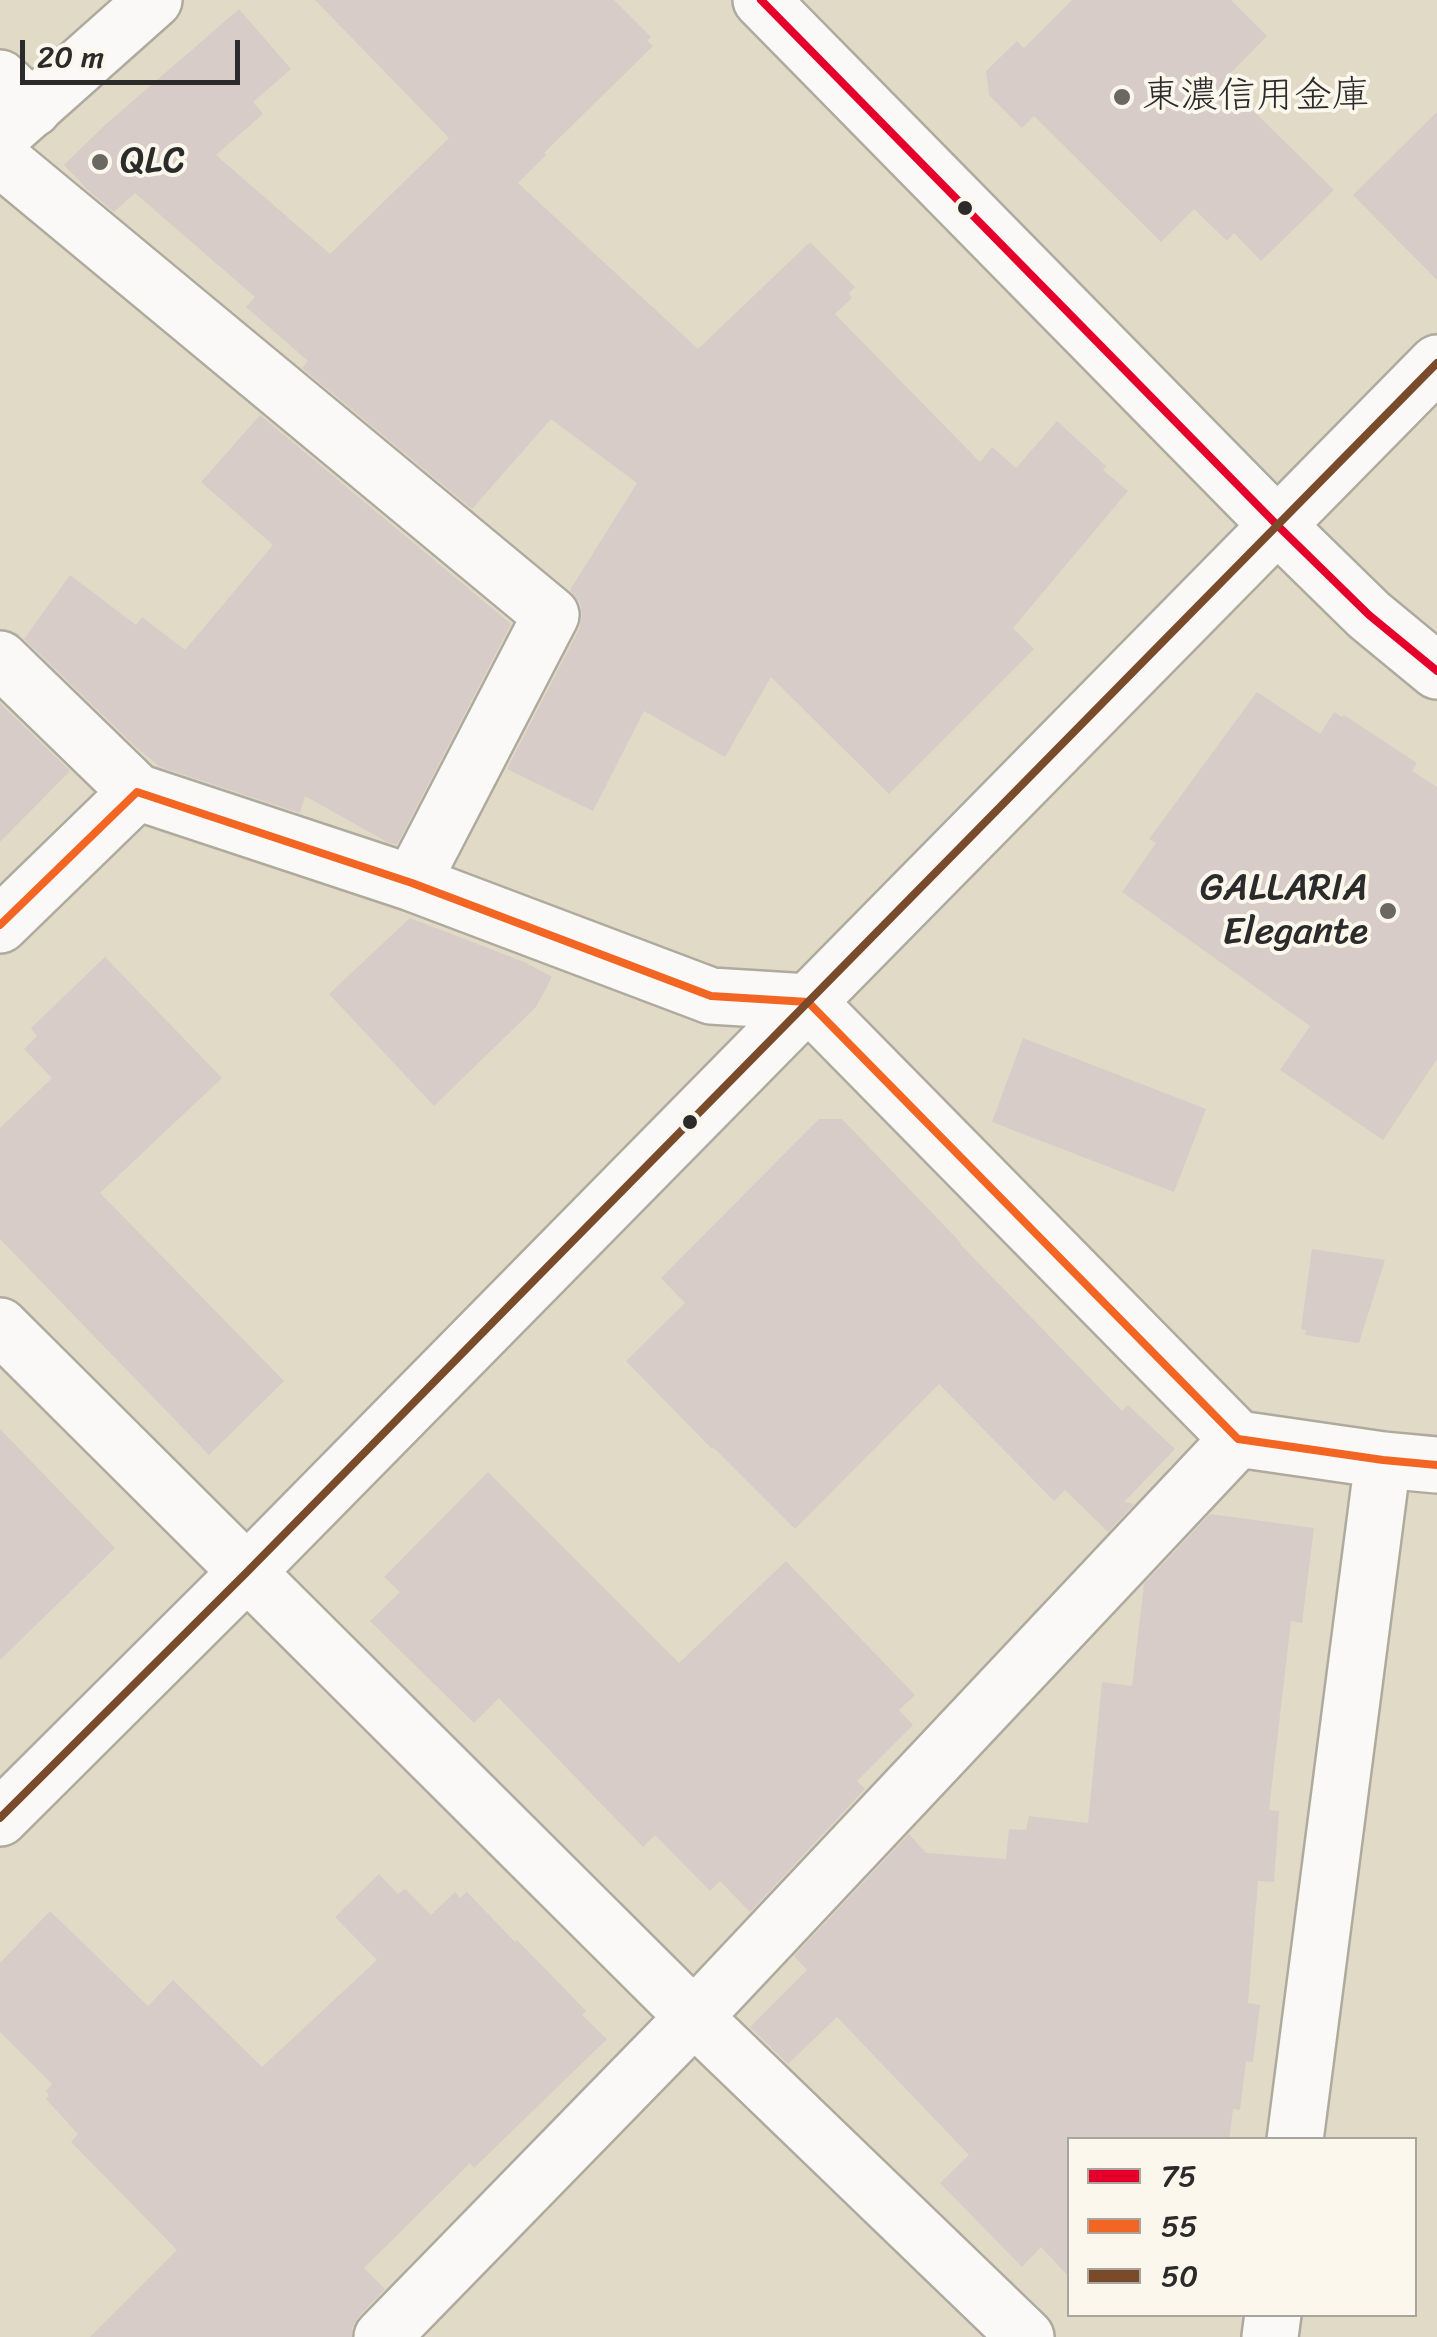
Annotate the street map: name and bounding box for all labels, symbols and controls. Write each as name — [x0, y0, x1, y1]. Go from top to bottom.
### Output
scale bar — [25, 20, 245, 82]
text: 20 m — [37, 30, 104, 84]
place label: 東濃信用金庫 — [1142, 74, 1370, 120]
marker: 東濃信用金庫 — [1111, 86, 1133, 108]
place label: QLC — [120, 139, 185, 185]
marker: QLC — [89, 151, 111, 173]
unlabelled marker — [955, 198, 975, 218]
place label: GALLARIA Elegante — [1200, 866, 1368, 956]
marker: GALLARIA Elegante — [1377, 900, 1399, 922]
unlabelled marker — [680, 1112, 700, 1132]
legend — [1067, 2137, 1417, 2317]
text: 75 — [1161, 2149, 1196, 2203]
text: 55 — [1161, 2199, 1198, 2253]
text: 50 — [1161, 2249, 1198, 2303]

